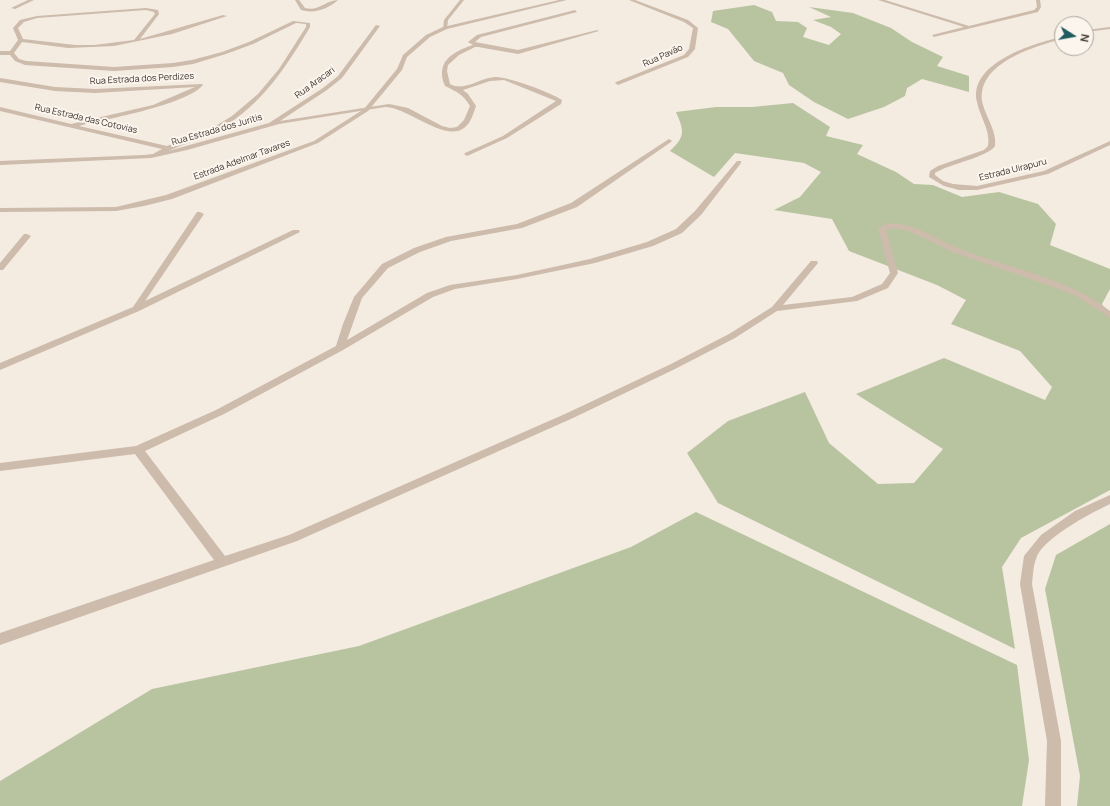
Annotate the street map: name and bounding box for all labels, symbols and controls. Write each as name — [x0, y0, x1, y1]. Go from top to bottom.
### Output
north arrow — [1054, 16, 1094, 56]
text: N — [1077, 33, 1093, 44]
street label: Rua Pavão — [641, 42, 685, 70]
street label: Rua Aracari — [293, 65, 337, 101]
street label: Rua Estrada dos Perdizes — [90, 71, 194, 87]
street label: Rua Estrada das Cotovias — [34, 102, 138, 136]
street label: Rua Estrada dos Juritis — [170, 112, 264, 148]
street label: Estrada Adelmar Tavares — [192, 138, 292, 182]
street label: Estrada Uirapuru — [978, 156, 1048, 184]

